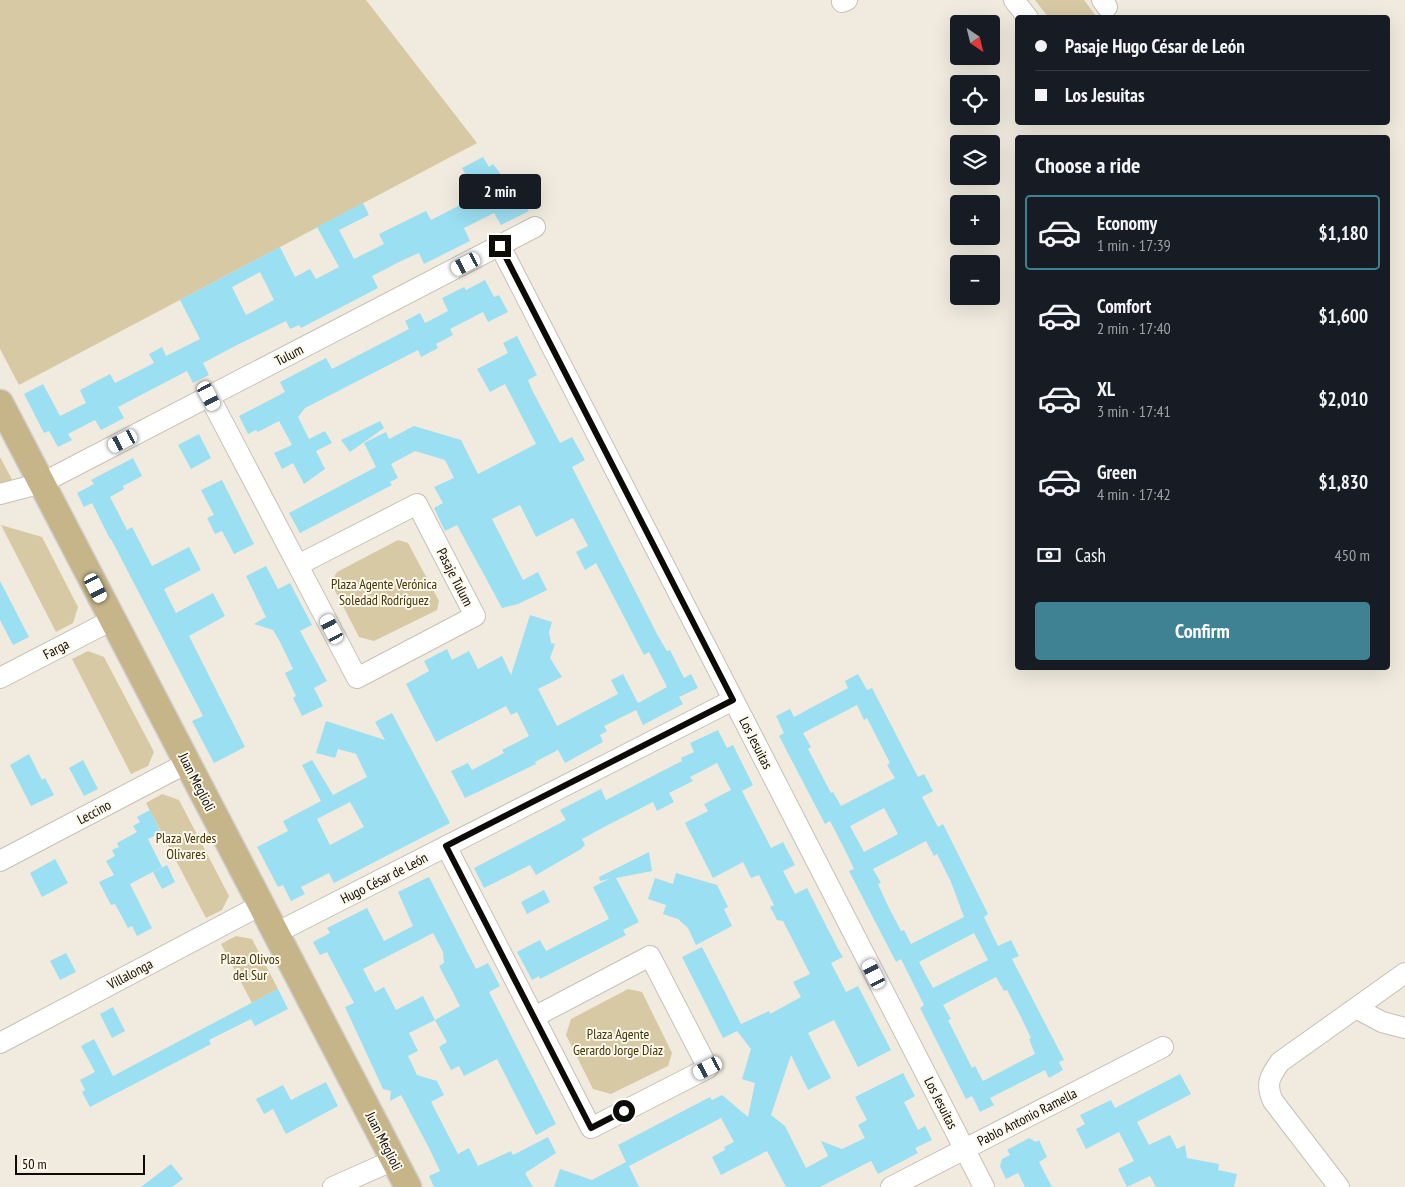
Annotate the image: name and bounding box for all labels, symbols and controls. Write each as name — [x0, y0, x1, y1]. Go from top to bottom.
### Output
north arrow — [950, 15, 1000, 65]
map controls — [950, 15, 1000, 305]
text: Pasaje Hugo César de León — [1065, 34, 1245, 58]
button: locate — [950, 75, 1000, 125]
text: Los Jesuitas — [1065, 83, 1145, 107]
button: layers — [950, 135, 1000, 185]
text: Choose a ride — [1035, 151, 1140, 179]
callout: 2 min — [459, 174, 541, 208]
text: 2 min — [484, 181, 516, 201]
button: + — [950, 195, 1000, 245]
icon: car — [1037, 210, 1082, 255]
text: Economy — [1097, 211, 1157, 235]
text: $1,180 — [1318, 221, 1368, 245]
route end — [489, 235, 511, 257]
text: 1 min · 17:39 — [1097, 235, 1171, 255]
car — [449, 251, 482, 277]
button: − — [950, 255, 1000, 305]
icon: car — [1037, 293, 1082, 338]
text: Comfort — [1097, 294, 1151, 318]
text: $1,600 — [1318, 304, 1368, 328]
text: 2 min · 17:40 — [1097, 318, 1171, 338]
street label: Tulum — [272, 340, 306, 370]
icon: car — [1037, 376, 1082, 421]
text: XL — [1097, 377, 1115, 401]
car — [195, 379, 222, 413]
text: $2,010 — [1318, 387, 1368, 411]
text: 3 min · 17:41 — [1097, 401, 1171, 421]
car — [106, 428, 139, 454]
icon: car — [1037, 459, 1082, 504]
text: Green — [1097, 460, 1137, 484]
text: $1,830 — [1318, 470, 1368, 494]
text: 4 min · 17:42 — [1097, 484, 1171, 504]
icon: cash — [1035, 541, 1063, 569]
text: Cash — [1075, 543, 1106, 567]
street label: Pasaje Tulum — [433, 545, 477, 609]
text: 450 m — [1335, 545, 1370, 565]
car — [82, 571, 109, 605]
park label: Plaza Agente Verónica Soledad Rodríguez — [331, 575, 437, 609]
button: Confirm — [1035, 602, 1370, 660]
car — [318, 612, 345, 646]
street label: Farga — [40, 635, 72, 663]
street label: Los Jesuitas — [735, 714, 777, 772]
street label: Juan Meglioli — [174, 749, 219, 814]
street label: Leccino — [74, 796, 114, 828]
park label: Plaza Verdes Olivares — [156, 829, 216, 863]
street label: Hugo César de León — [337, 848, 431, 908]
park label: Plaza Olivos del Sur — [221, 950, 280, 984]
street label: Villalonga — [103, 955, 156, 994]
car — [860, 957, 887, 991]
park label: Plaza Agente Gerardo Jorge Díaz — [573, 1025, 663, 1059]
car — [691, 1055, 724, 1081]
street label: Los Jesuitas — [920, 1074, 962, 1132]
street label: Pablo Antonio Ramella — [974, 1084, 1080, 1150]
route start — [613, 1100, 635, 1122]
street label: Juan Meglioli — [361, 1108, 406, 1173]
scale bar — [15, 1152, 145, 1175]
text: 50 m — [22, 1155, 47, 1173]

